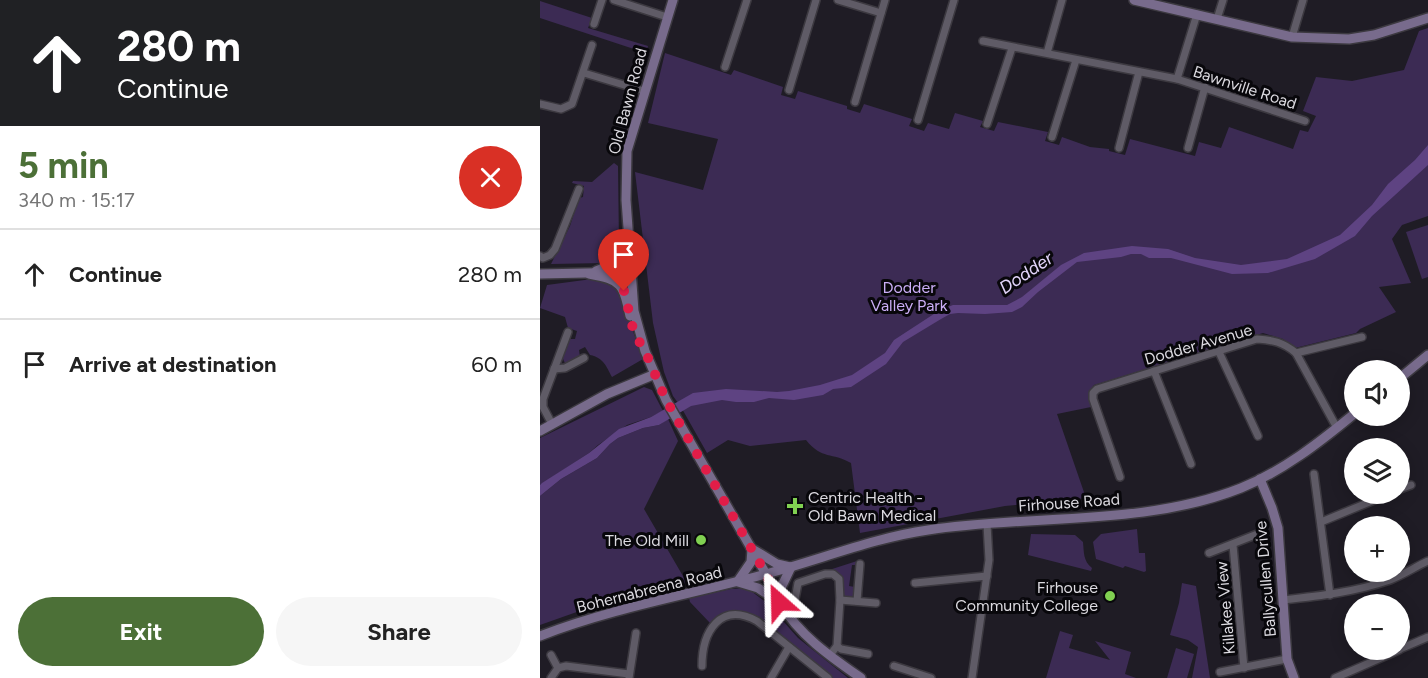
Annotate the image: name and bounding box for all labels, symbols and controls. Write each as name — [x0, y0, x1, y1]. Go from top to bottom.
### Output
text: 280 m — [117, 21, 241, 72]
icon: ahead — [18, 24, 96, 102]
street label: Old Bawn Road — [604, 46, 651, 156]
street label: Bawnville Road — [1191, 62, 1299, 113]
text: Continue — [117, 72, 229, 105]
text: 5 min — [18, 144, 109, 187]
button: close — [459, 146, 522, 209]
text: 340 m · 15:17 — [18, 188, 135, 212]
pin — [598, 229, 649, 291]
icon: arrive — [607, 238, 640, 271]
water label: Dodder — [995, 247, 1058, 299]
icon: ahead — [18, 258, 51, 291]
text: Continue — [69, 261, 162, 288]
text: 280 m — [458, 261, 522, 288]
park label: Dodder Valley Park — [871, 278, 948, 315]
street label: Dodder Avenue — [1142, 320, 1254, 369]
icon: arrive — [18, 348, 51, 381]
text: Arrive at destination — [69, 351, 277, 378]
text: 60 m — [471, 351, 522, 378]
map controls — [1344, 360, 1410, 660]
button: sound — [1344, 360, 1410, 426]
button: layers — [1344, 438, 1410, 504]
place label: Centric Health - Old Bawn Medical — [808, 488, 936, 525]
street label: Firhouse Road — [1018, 489, 1121, 516]
marker: Centric Health - Old Bawn Medical — [786, 497, 804, 515]
button: + — [1344, 516, 1410, 582]
street label: Ballycullen Drive — [1251, 520, 1280, 638]
place label: The Old Mill — [605, 531, 689, 550]
marker: The Old Mill — [694, 533, 708, 547]
street label: Killakee View — [1212, 560, 1239, 655]
street label: Bohernabreena Road — [574, 562, 724, 617]
position arrow — [747, 570, 811, 634]
place label: Firhouse Community College — [955, 578, 1098, 615]
marker: Firhouse Community College — [1103, 589, 1117, 603]
button: − — [1344, 594, 1410, 660]
button: Exit — [18, 597, 264, 666]
button: Share — [276, 597, 522, 666]

